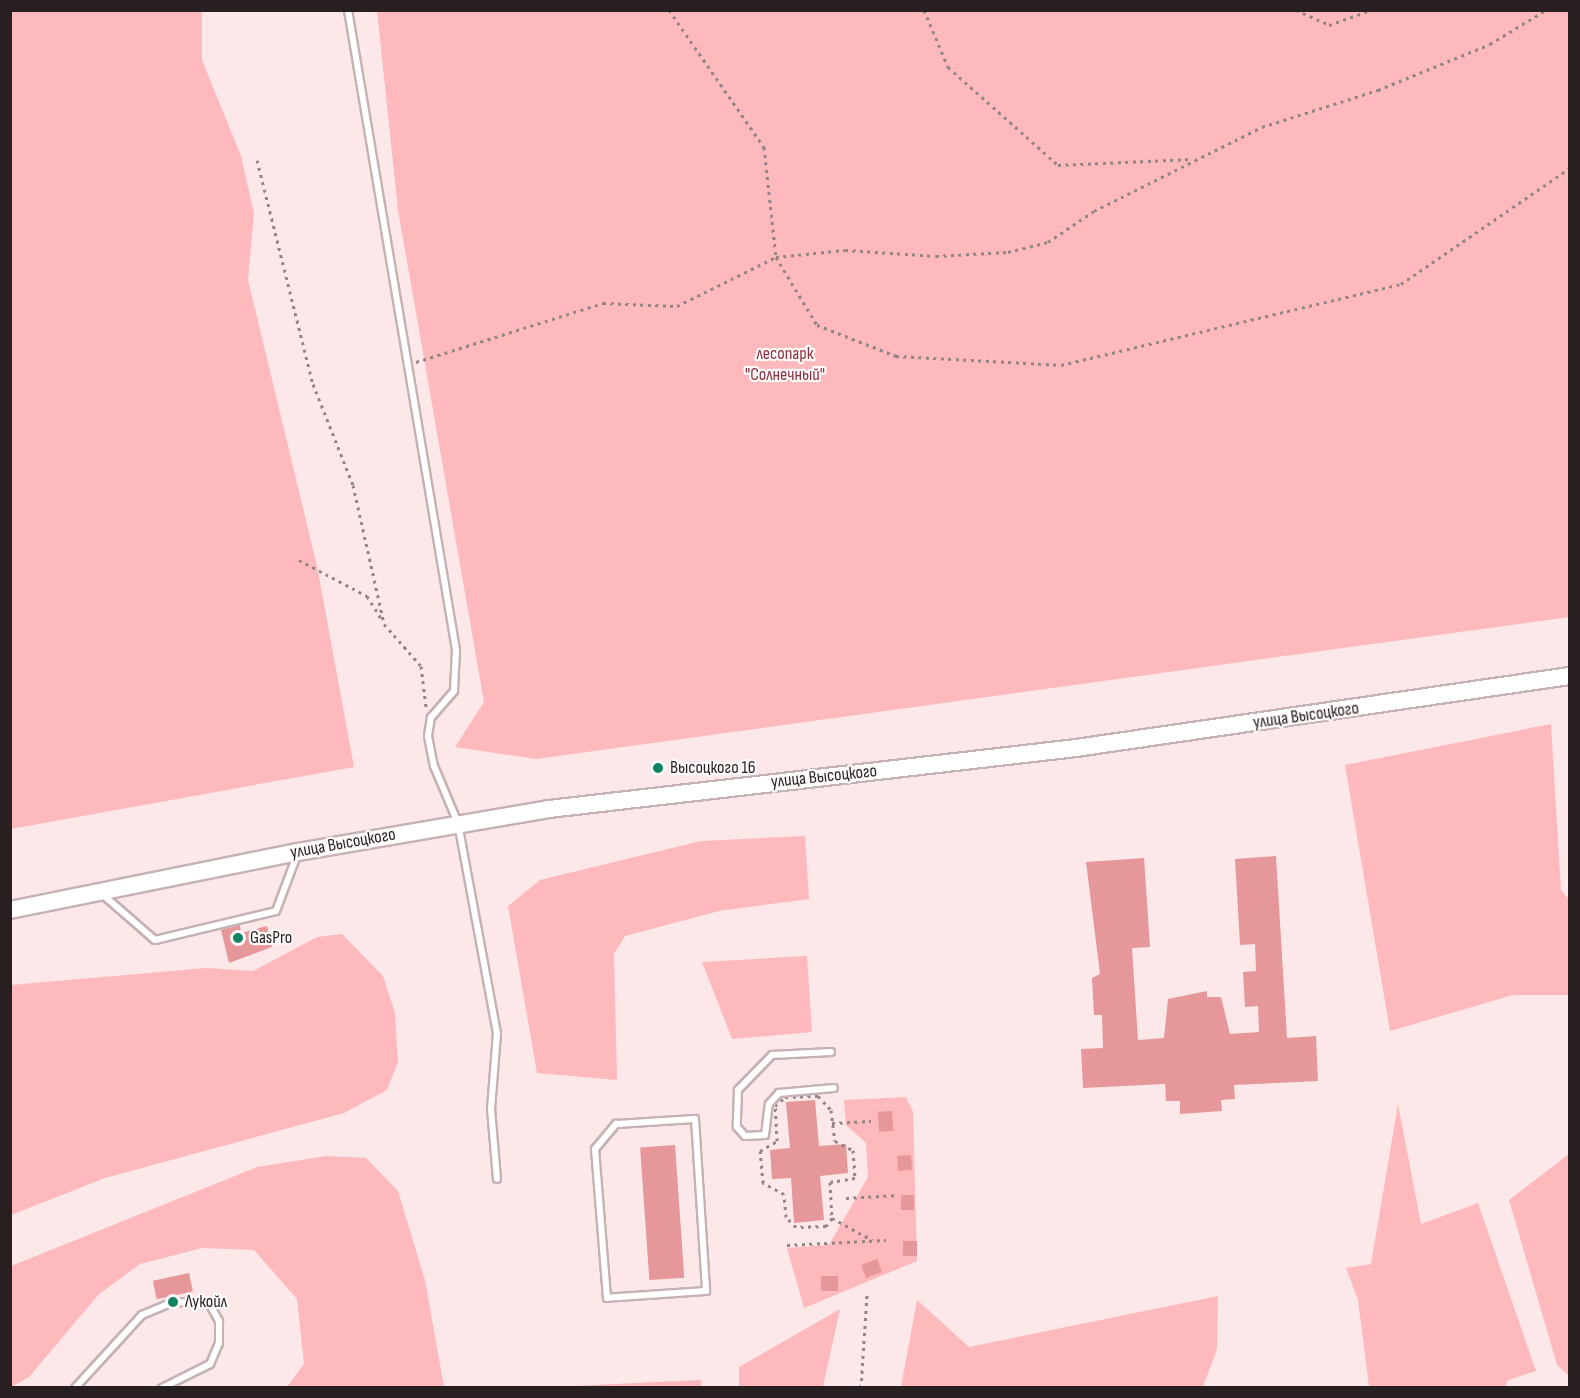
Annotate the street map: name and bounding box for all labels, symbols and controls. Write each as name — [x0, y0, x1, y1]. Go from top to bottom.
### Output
park label: лесопарк "Солнечный" — [745, 344, 825, 386]
street label: улица Высоцкого — [1252, 698, 1360, 734]
place label: Высоцкого 16 — [670, 757, 756, 779]
marker: Высоцкого 16 — [651, 761, 665, 775]
street label: улица Высоцкого — [770, 761, 878, 793]
street label: улица Высоцкого — [289, 824, 397, 864]
place label: GasPro — [250, 927, 292, 949]
marker: GasPro — [231, 931, 245, 945]
place label: Лукойл — [185, 1291, 227, 1313]
marker: Лукойл — [166, 1295, 180, 1309]

